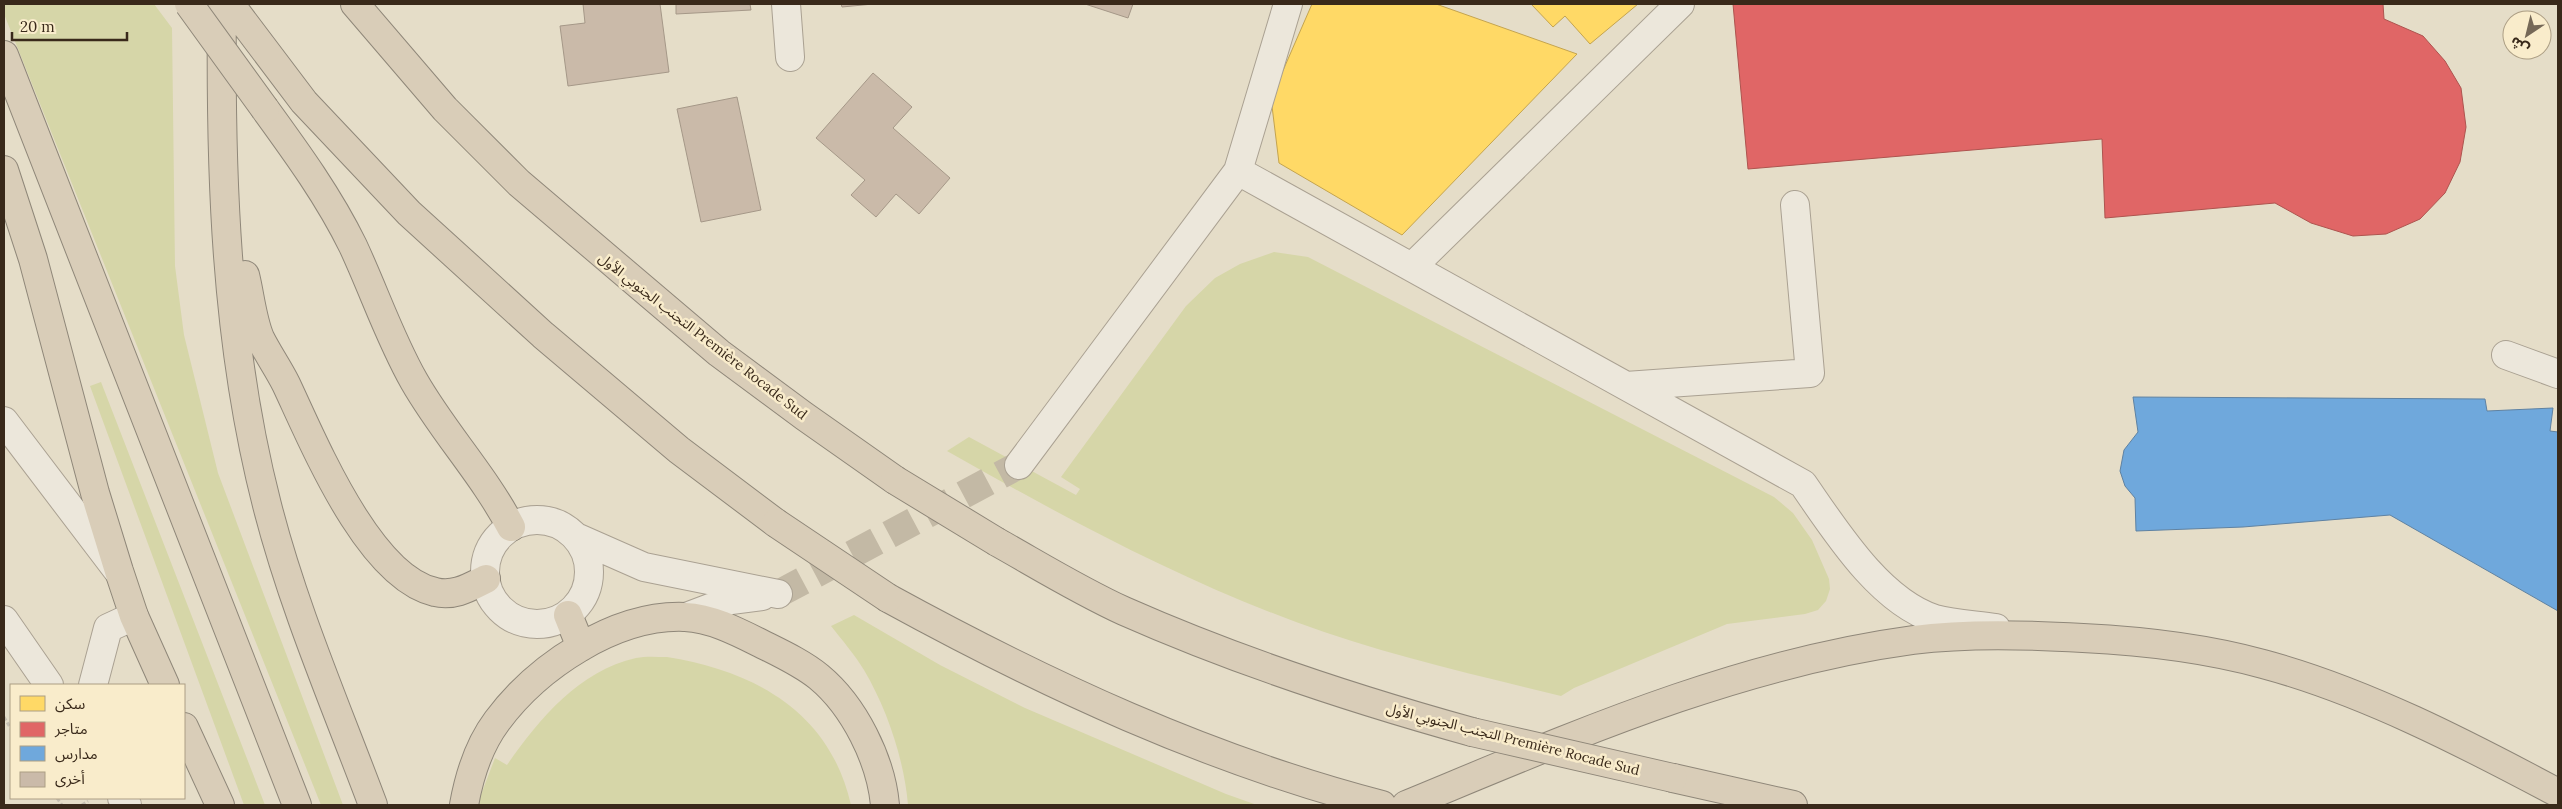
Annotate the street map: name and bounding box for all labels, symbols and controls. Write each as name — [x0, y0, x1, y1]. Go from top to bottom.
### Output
scale bar — [12, 10, 128, 42]
north arrow — [2502, 10, 2552, 60]
text: 20 m — [20, 17, 55, 36]
text: ش — [2507, 33, 2533, 59]
street label: التجنب الجنوبي الأول Première Rocade Sud — [594, 249, 811, 425]
legend — [10, 684, 185, 799]
text: سكن — [55, 694, 86, 713]
street label: التجنب الجنوبي الأول Première Rocade Sud — [1384, 699, 1641, 781]
text: متاجر — [54, 719, 88, 738]
text: مدارس — [55, 744, 98, 763]
text: أخرى — [55, 769, 85, 788]

